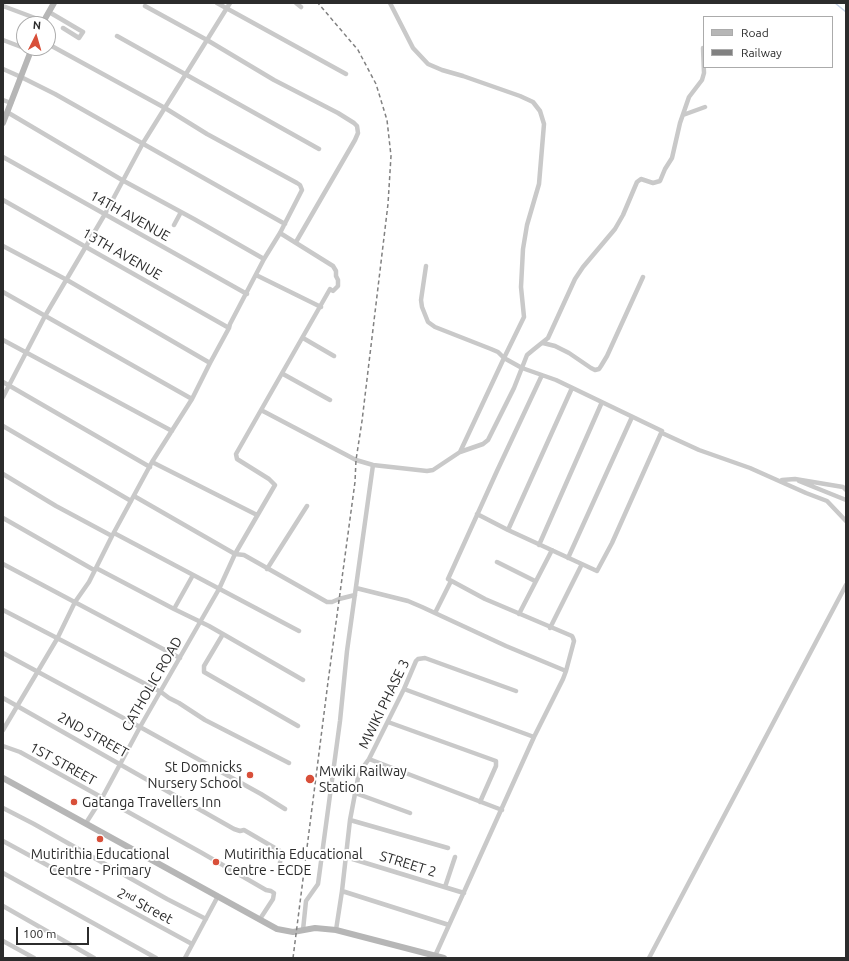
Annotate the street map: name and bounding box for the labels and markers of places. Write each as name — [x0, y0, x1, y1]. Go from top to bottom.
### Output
place label: St Domnicks Nursery School — [147, 759, 242, 792]
place label: Mwiki Railway Station — [319, 763, 407, 796]
marker: St Domnicks Nursery School — [245, 770, 255, 780]
marker: Mwiki Railway Station — [304, 773, 316, 785]
place label: Gatanga Travellers Inn — [82, 794, 221, 810]
marker: Gatanga Travellers Inn — [69, 797, 79, 807]
marker: Mutirithia Educational Centre - Primary — [95, 834, 105, 844]
place label: Mutirithia Educational Centre - Primary — [31, 846, 169, 878]
place label: Mutirithia Educational Centre - ECDE — [224, 846, 363, 878]
marker: Mutirithia Educational Centre - ECDE — [211, 857, 221, 867]

